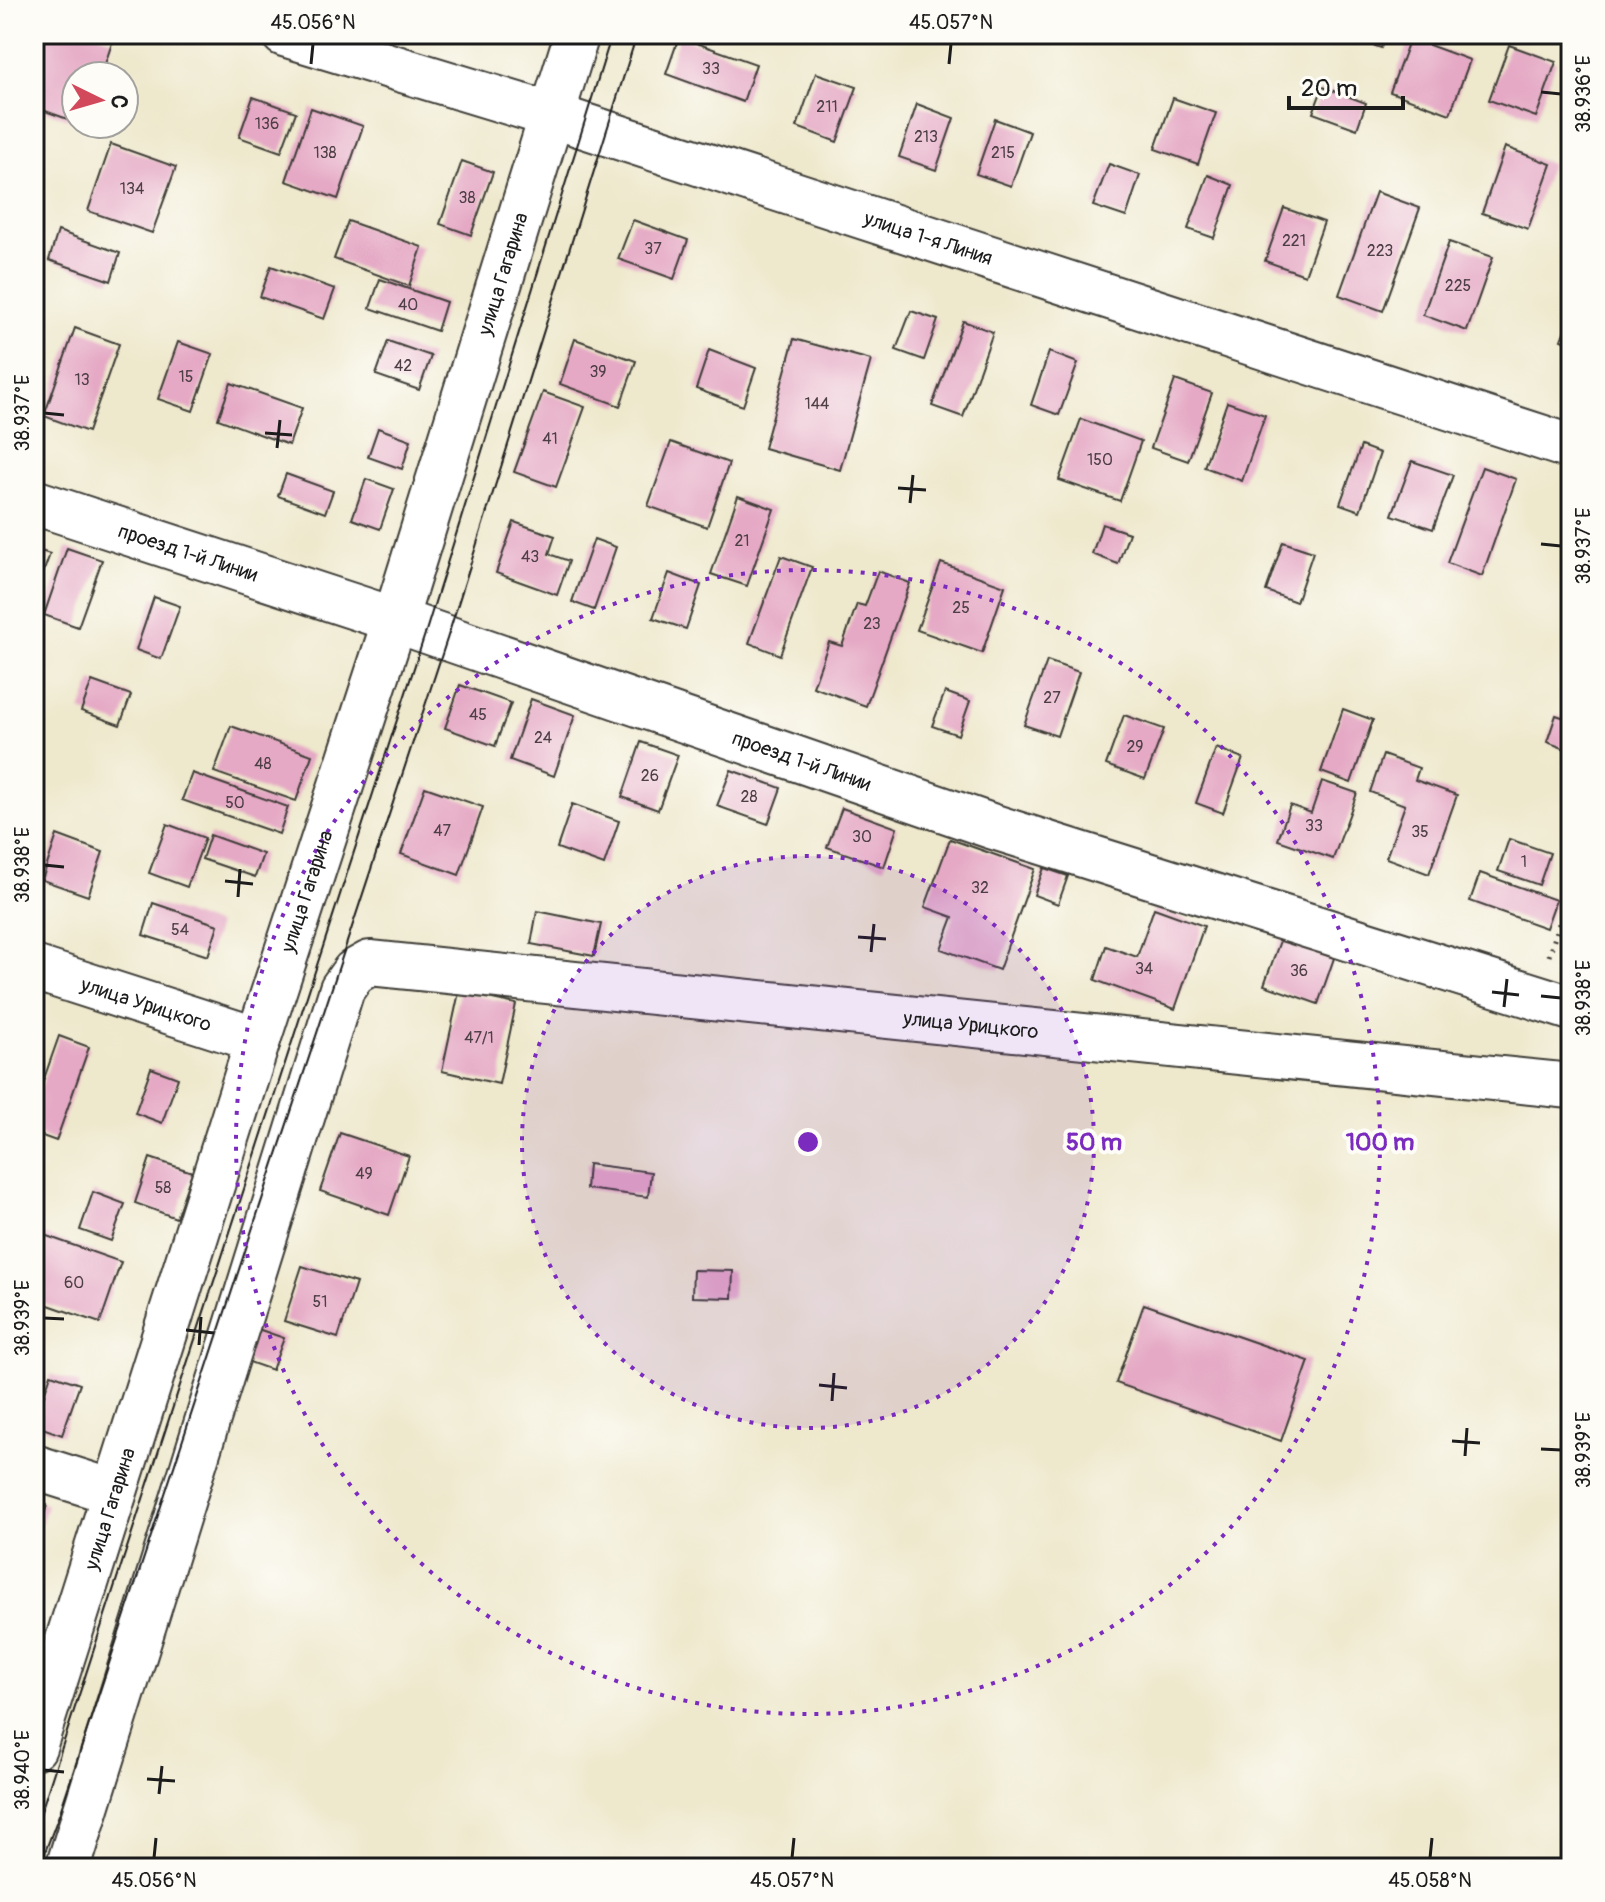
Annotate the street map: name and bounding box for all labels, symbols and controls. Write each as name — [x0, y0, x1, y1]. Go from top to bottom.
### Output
text: 45.056°N — [270, 10, 356, 35]
text: 45.057°N — [909, 10, 993, 35]
text: 38.936°E — [1571, 55, 1596, 133]
house number: 33 — [702, 59, 720, 79]
north arrow — [60, 60, 140, 140]
scale bar — [1289, 60, 1403, 110]
text: 20 m — [1301, 74, 1357, 103]
text: С — [104, 94, 133, 110]
house number: 211 — [816, 97, 838, 117]
house number: 136 — [255, 114, 279, 134]
house number: 213 — [914, 127, 938, 147]
house number: 138 — [313, 143, 337, 163]
house number: 215 — [991, 143, 1015, 163]
house number: 134 — [120, 179, 144, 199]
house number: 38 — [459, 188, 476, 208]
street label: улица 1-я Линия — [860, 205, 996, 270]
street label: улица Гагарина — [471, 209, 533, 339]
house number: 221 — [1282, 231, 1306, 251]
house number: 37 — [644, 239, 662, 259]
house number: 223 — [1367, 241, 1393, 261]
house number: 225 — [1445, 276, 1471, 296]
house number: 40 — [398, 295, 418, 315]
house number: 42 — [394, 356, 412, 376]
house number: 39 — [589, 362, 607, 382]
house number: 15 — [179, 367, 193, 387]
house number: 13 — [74, 370, 90, 390]
text: 38.937°E — [10, 375, 35, 451]
house number: 144 — [805, 394, 829, 414]
house number: 41 — [542, 429, 558, 449]
house number: 150 — [1087, 450, 1113, 470]
text: 38.937°E — [1571, 508, 1596, 584]
street label: проезд 1-й Линии — [115, 518, 261, 587]
house number: 21 — [734, 531, 750, 551]
house number: 43 — [521, 547, 539, 567]
house number: 25 — [952, 598, 970, 618]
house number: 23 — [863, 614, 881, 634]
house number: 27 — [1043, 688, 1061, 708]
house number: 45 — [469, 705, 487, 725]
street label: проезд 1-й Линии — [729, 725, 874, 796]
house number: 24 — [534, 728, 552, 748]
house number: 29 — [1126, 737, 1144, 757]
house number: 48 — [254, 754, 272, 774]
house number: 26 — [641, 766, 659, 786]
house number: 28 — [740, 787, 758, 807]
house number: 50 — [225, 793, 245, 813]
house number: 33 — [1305, 816, 1323, 836]
house number: 47 — [433, 821, 451, 841]
house number: 35 — [1411, 822, 1429, 842]
text: 38.938°E — [10, 827, 35, 903]
street label: улица Гагарина — [275, 827, 338, 956]
house number: 30 — [852, 827, 872, 847]
house number: 1 — [1521, 852, 1527, 872]
house number: 32 — [971, 878, 989, 898]
house number: 54 — [171, 920, 189, 940]
house number: 34 — [1135, 959, 1153, 979]
text: 38.938°E — [1571, 960, 1596, 1036]
house number: 36 — [1290, 961, 1308, 981]
street label: улица Урицкого — [77, 971, 215, 1037]
street label: улица Урицкого — [901, 1005, 1040, 1044]
house number: 47/1 — [464, 1028, 494, 1048]
centre of rings — [794, 1128, 822, 1156]
text: 50 m — [1066, 1128, 1122, 1157]
text: 100 m — [1346, 1128, 1414, 1157]
house number: 49 — [355, 1164, 373, 1184]
house number: 58 — [155, 1178, 171, 1198]
house number: 60 — [64, 1273, 84, 1293]
text: 38.939°E — [10, 1280, 35, 1356]
house number: 51 — [313, 1292, 327, 1312]
text: 38.939°E — [1571, 1412, 1596, 1488]
street label: улица Гагарина — [78, 1444, 141, 1574]
text: 38.940°E — [10, 1730, 35, 1810]
text: 45.056°N — [111, 1868, 197, 1893]
text: 45.057°N — [750, 1868, 834, 1893]
text: 45.058°N — [1388, 1868, 1472, 1893]

